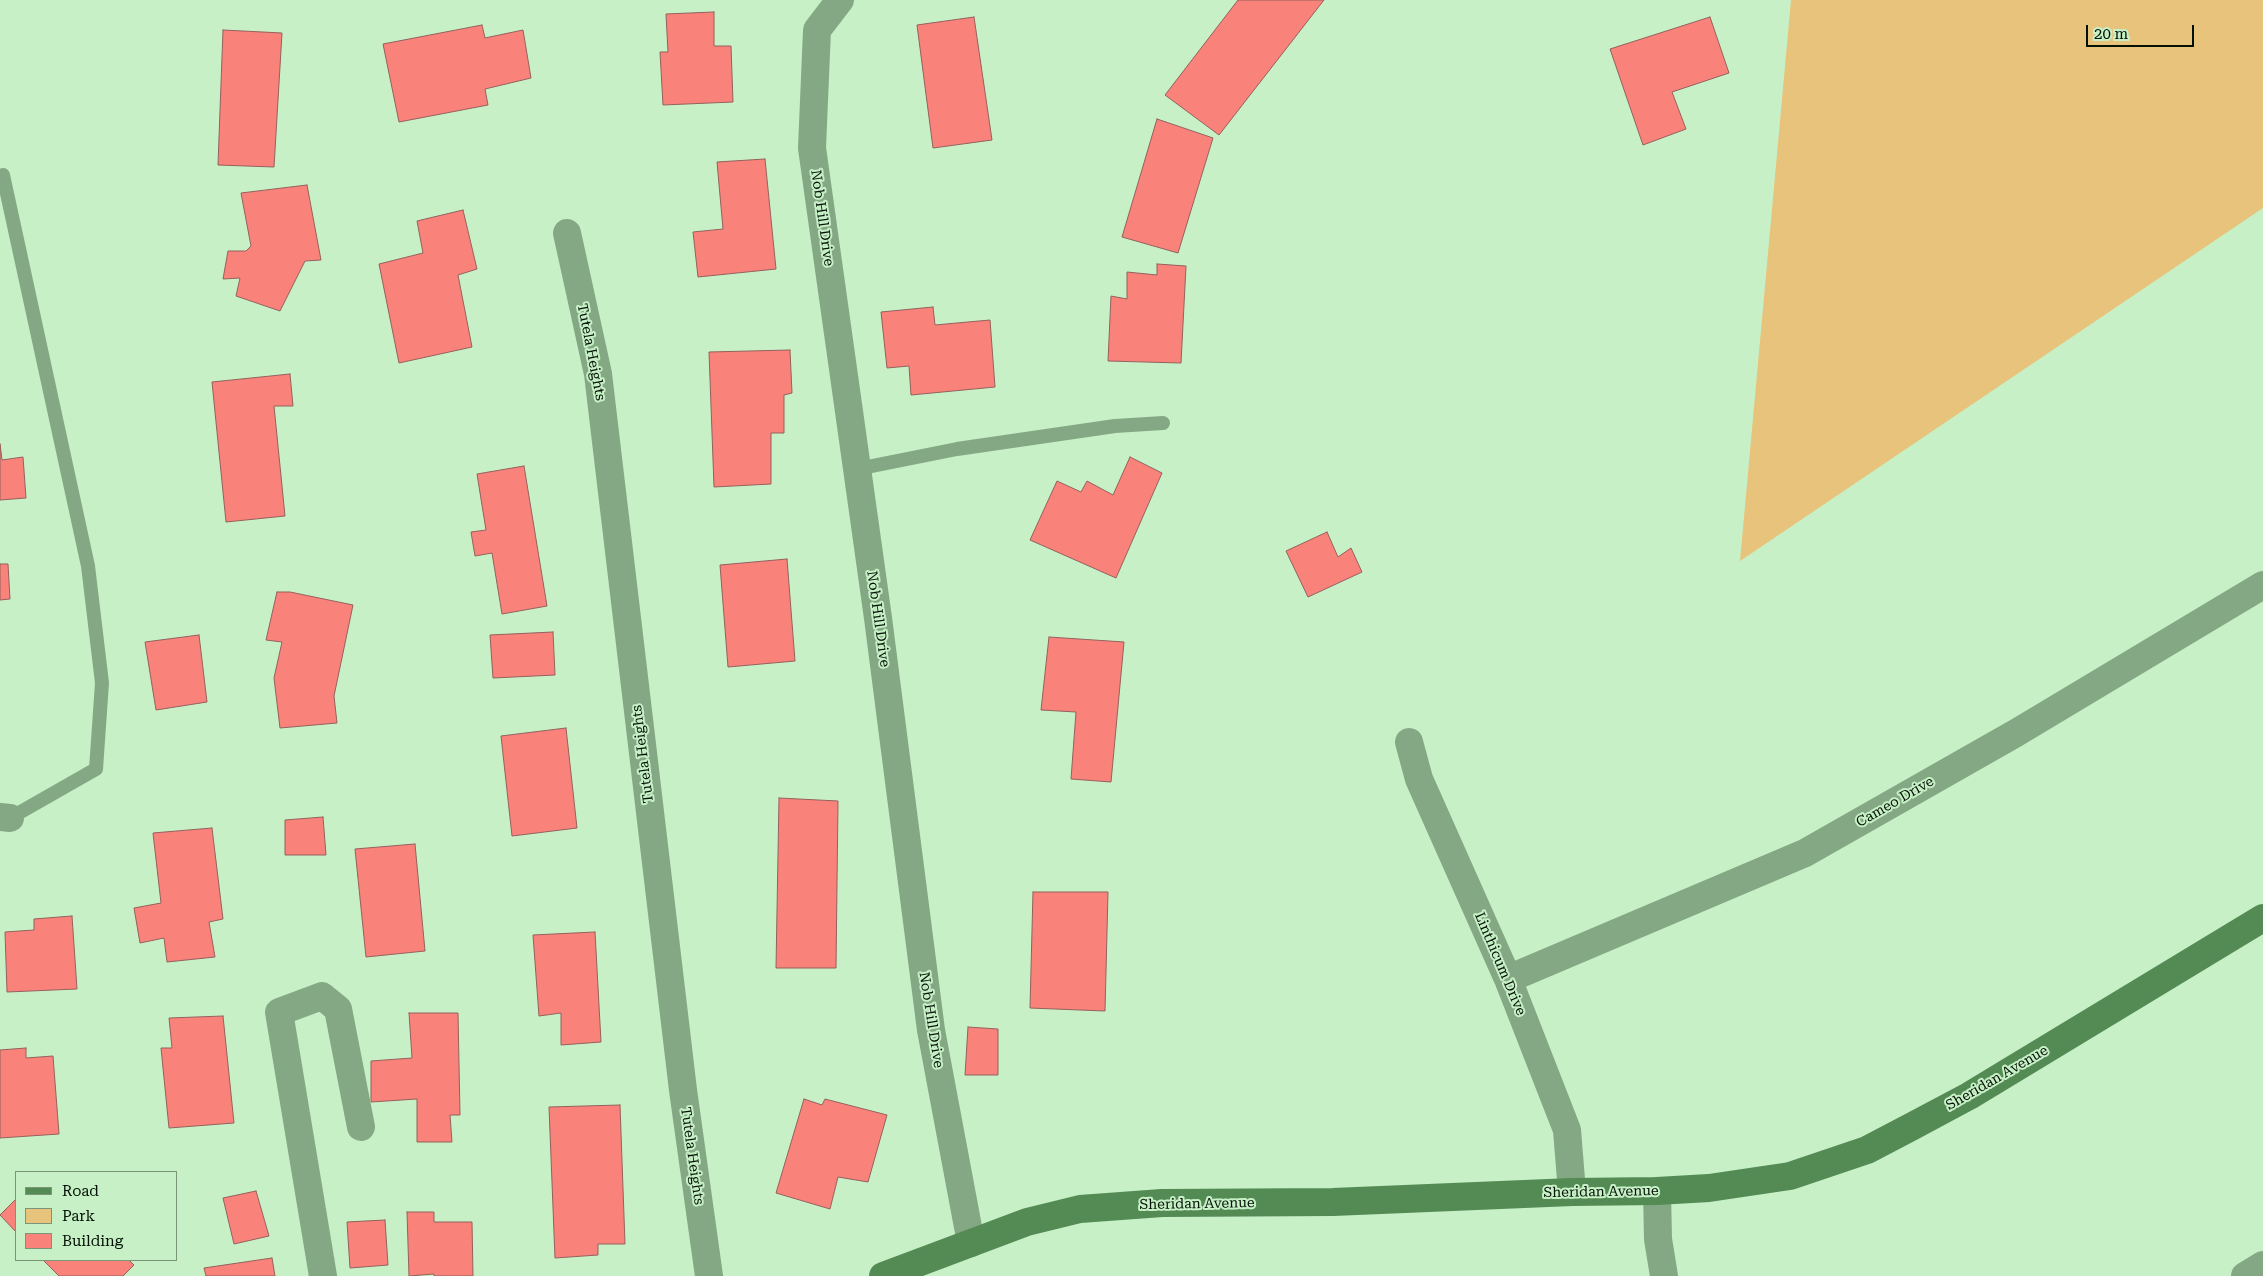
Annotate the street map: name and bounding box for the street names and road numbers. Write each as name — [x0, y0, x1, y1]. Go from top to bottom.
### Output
street label: Nob Hill Drive — [807, 169, 837, 267]
street label: Tutela Heights — [573, 302, 609, 402]
street label: Nob Hill Drive — [863, 570, 893, 668]
street label: Tutela Heights — [629, 704, 657, 804]
street label: Cameo Drive — [1853, 773, 1937, 831]
street label: Linthicum Drive — [1471, 910, 1529, 1018]
street label: Nob Hill Drive — [915, 971, 947, 1069]
street label: Sheridan Avenue — [1943, 1042, 2051, 1114]
street label: Tutela Heights — [677, 1106, 707, 1206]
street label: Sheridan Avenue — [1543, 1183, 1659, 1201]
street label: Sheridan Avenue — [1139, 1195, 1255, 1213]

